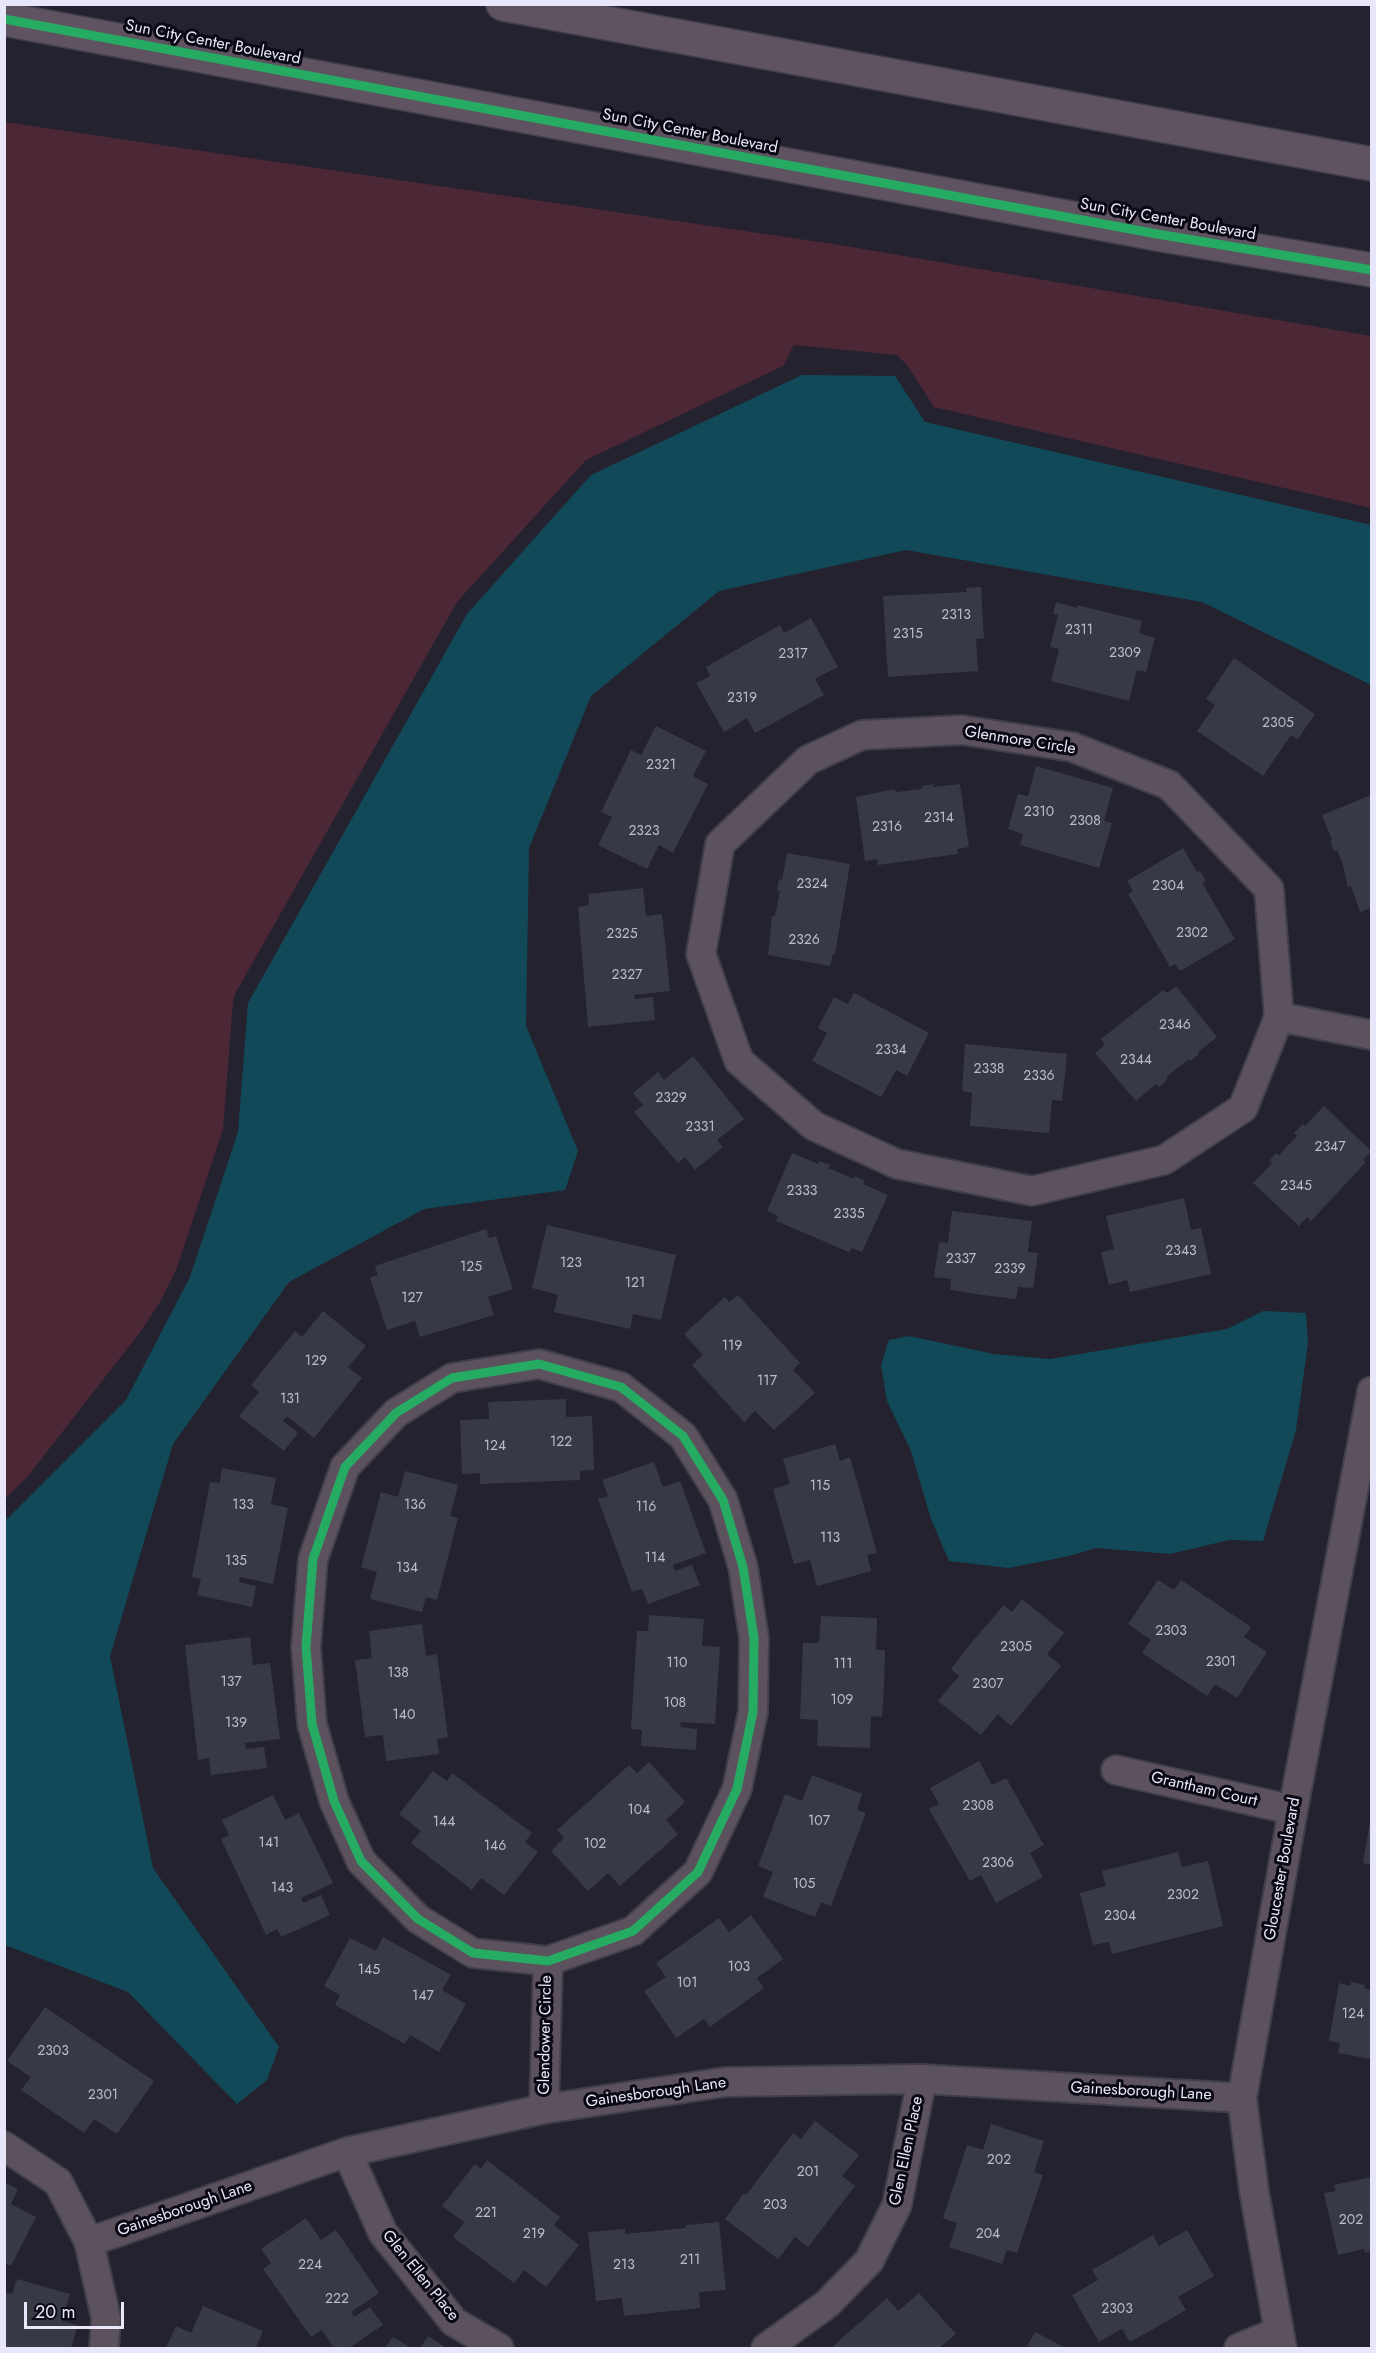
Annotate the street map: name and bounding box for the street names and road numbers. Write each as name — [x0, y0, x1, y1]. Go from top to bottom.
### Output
street label: Sun City Center Boulevard — [124, 17, 302, 69]
street label: Sun City Center Boulevard — [601, 106, 779, 158]
street label: Sun City Center Boulevard — [1079, 195, 1257, 245]
street label: Glenmore Circle — [963, 723, 1077, 759]
street label: Grantham Court — [1149, 1768, 1259, 1812]
street label: Gloucester Boulevard — [1261, 1796, 1305, 1942]
street label: Glendower Circle — [535, 1975, 557, 2095]
street label: Gainesborough Lane — [585, 2074, 727, 2112]
street label: Gainesborough Lane — [1070, 2079, 1212, 2105]
street label: Glen Ellen Place — [886, 2095, 928, 2207]
street label: Gainesborough Lane — [115, 2177, 255, 2241]
street label: Glen Ellen Place — [378, 2227, 462, 2325]

